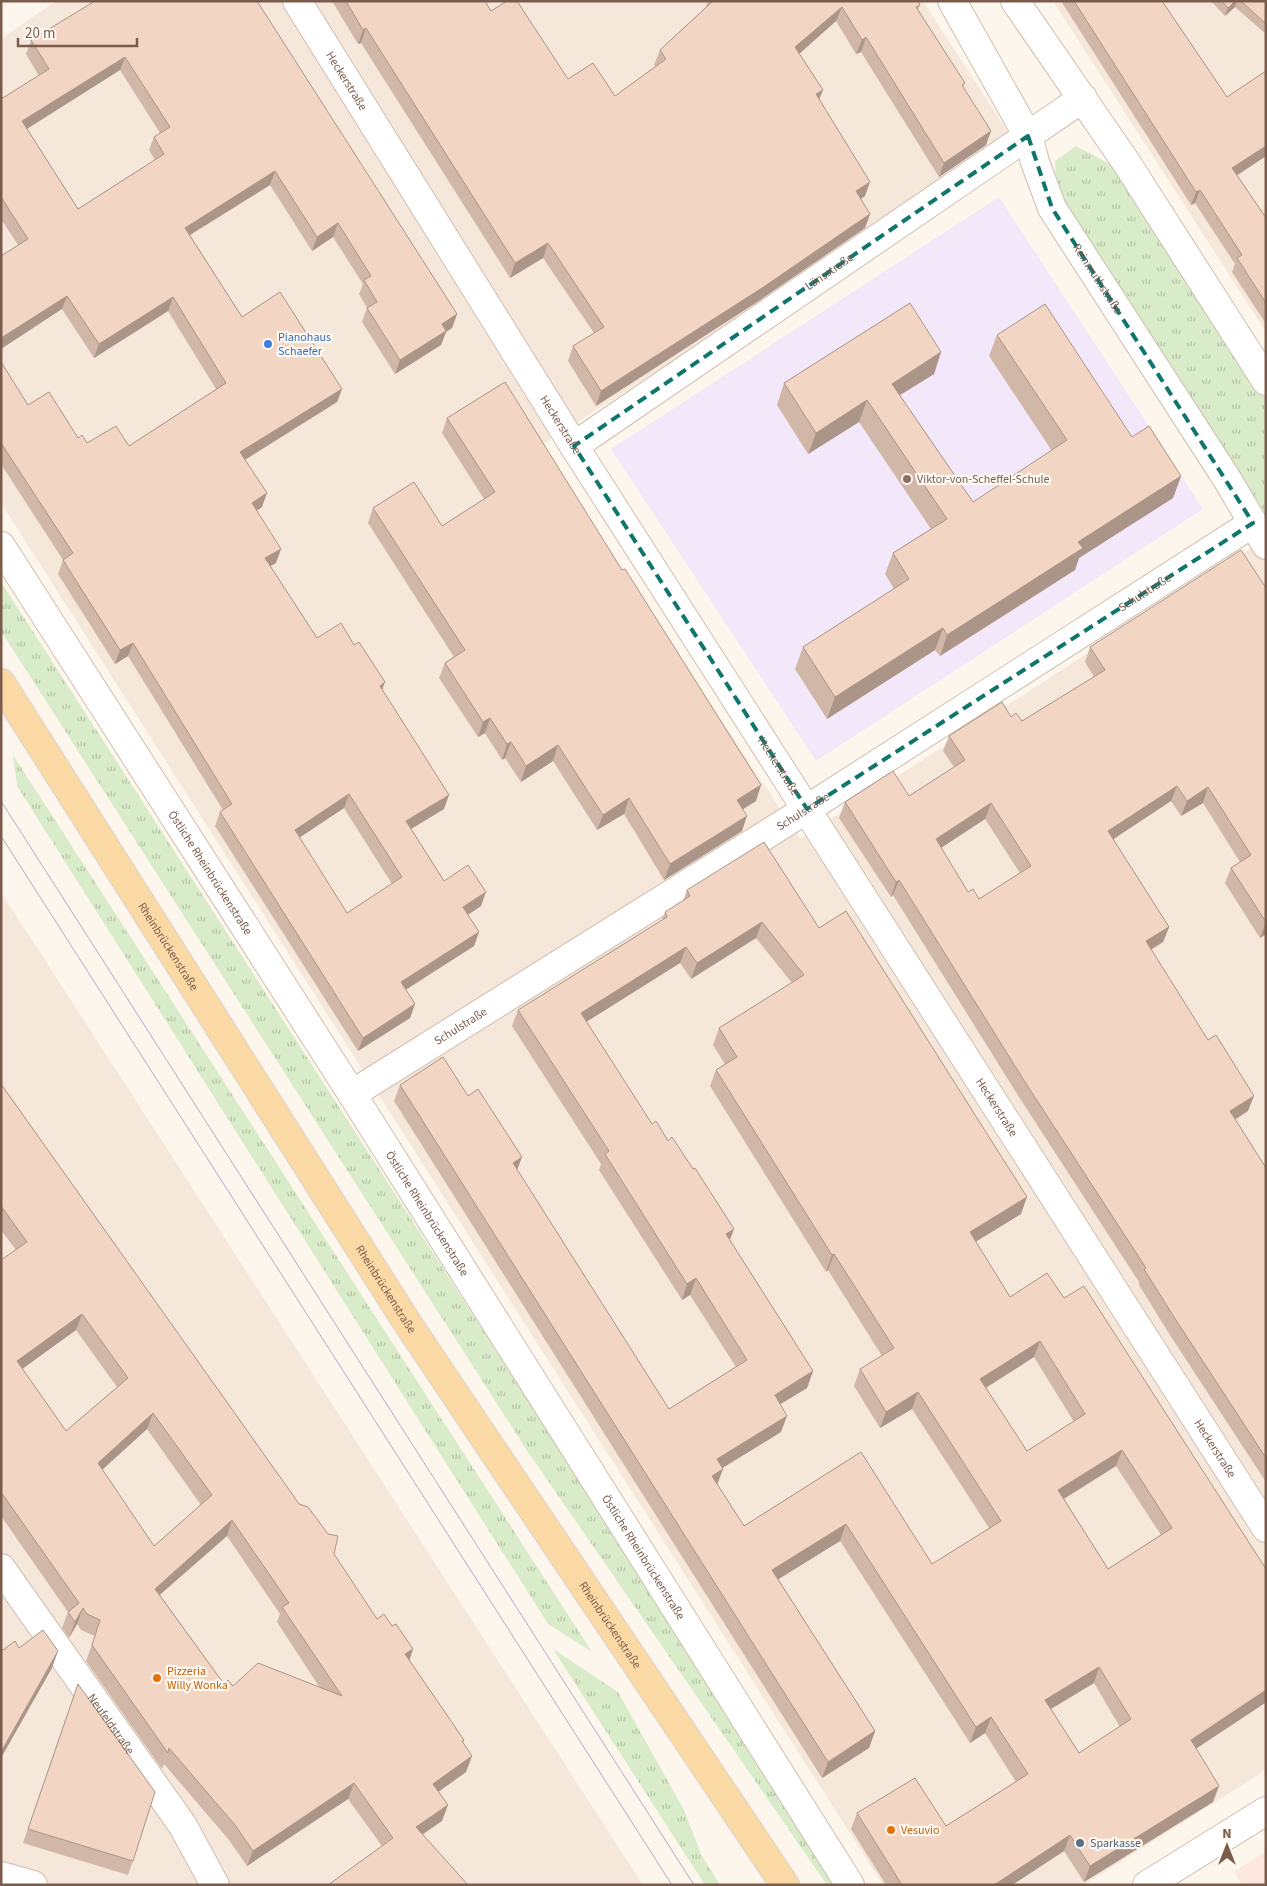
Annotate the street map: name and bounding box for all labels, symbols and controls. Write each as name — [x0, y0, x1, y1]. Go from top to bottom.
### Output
scale bar — [18, 15, 136, 47]
text: 20 m — [25, 23, 55, 44]
street label: Heckerstraße — [322, 48, 372, 114]
street label: Reinmuthstraße — [1069, 240, 1127, 317]
street label: Lönsstraße — [801, 249, 857, 294]
place label: Pianohaus Schaefer — [278, 329, 331, 360]
marker: Pianohaus Schaefer — [262, 338, 274, 350]
street label: Heckerstraße — [536, 392, 586, 458]
place label: Viktor-von-Scheffel-Schule — [917, 471, 1050, 488]
marker: Viktor-von-Scheffel-Schule — [901, 473, 913, 485]
street label: Schulstraße — [1115, 569, 1174, 616]
street label: Heckerstraße — [754, 733, 804, 799]
street label: Schulstraße — [773, 788, 833, 835]
street label: Östliche Rheinbrückenstraße — [164, 807, 257, 938]
street label: Rheinbrückenstraße — [134, 899, 203, 994]
street label: Schulstraße — [431, 1003, 490, 1049]
street label: Heckerstraße — [972, 1074, 1022, 1140]
street label: Östliche Rheinbrückenstraße — [381, 1148, 473, 1279]
street label: Rheinbrückenstraße — [351, 1242, 420, 1337]
street label: Heckerstraße — [1190, 1416, 1240, 1481]
street label: Östliche Rheinbrückenstraße — [598, 1491, 689, 1623]
street label: Rheinbrückenstraße — [575, 1578, 646, 1672]
place label: Pizzeria Willy Wonka — [167, 1663, 228, 1694]
marker: Pizzeria Willy Wonka — [151, 1672, 163, 1684]
street label: Neufeldstraße — [84, 1690, 139, 1758]
north arrow — [1202, 1821, 1252, 1871]
place label: Vesuvio — [901, 1822, 940, 1839]
marker: Vesuvio — [885, 1824, 897, 1836]
text: N — [1222, 1824, 1232, 1844]
place label: Sparkasse — [1090, 1835, 1141, 1852]
marker: Sparkasse — [1074, 1837, 1086, 1849]

